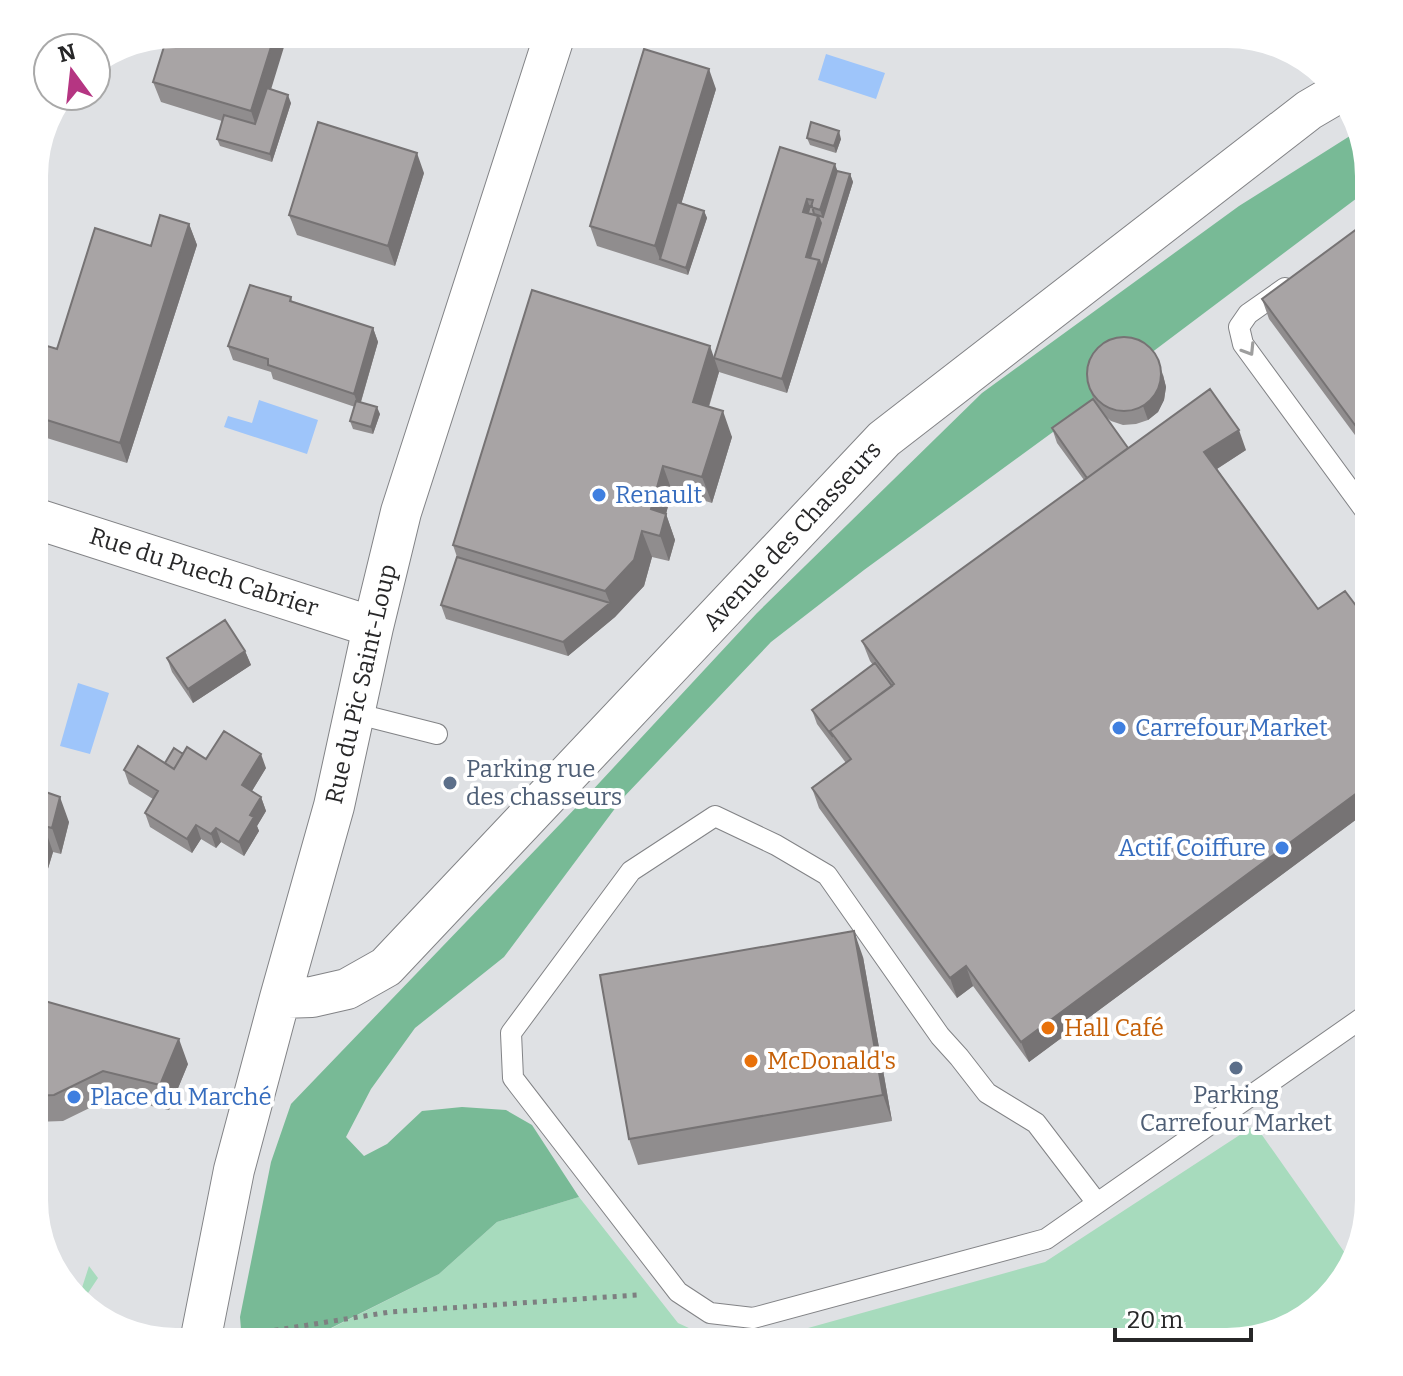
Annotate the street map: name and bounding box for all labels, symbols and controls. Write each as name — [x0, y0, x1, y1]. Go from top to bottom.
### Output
north arrow — [32, 32, 112, 112]
text: N — [55, 38, 79, 68]
one-way arrow — [1239, 341, 1255, 356]
street label: Avenue des Chasseurs — [697, 436, 887, 636]
place label: Renault — [615, 481, 703, 509]
marker: Renault — [590, 486, 608, 504]
street label: Rue du Puech Cabrier — [86, 522, 322, 622]
street label: Rue du Pic Saint-Loup — [320, 561, 402, 807]
place label: Carrefour Market — [1135, 714, 1328, 742]
marker: Carrefour Market — [1110, 719, 1128, 737]
place label: Parking rue des chasseurs — [466, 755, 622, 811]
marker: Parking rue des chasseurs — [441, 774, 459, 792]
place label: Actif Coiffure — [1118, 834, 1266, 862]
marker: Actif Coiffure — [1273, 839, 1291, 857]
place label: Hall Café — [1064, 1014, 1164, 1042]
marker: Hall Café — [1039, 1019, 1057, 1037]
place label: McDonald's — [767, 1047, 896, 1075]
marker: McDonald's — [742, 1052, 760, 1070]
marker: Parking Carrefour Market — [1227, 1059, 1245, 1077]
place label: Parking Carrefour Market — [1140, 1081, 1333, 1137]
place label: Place du Marché — [90, 1083, 272, 1111]
marker: Place du Marché — [65, 1088, 83, 1106]
scale bar — [1115, 1292, 1251, 1342]
text: 20 m — [1127, 1306, 1183, 1334]

